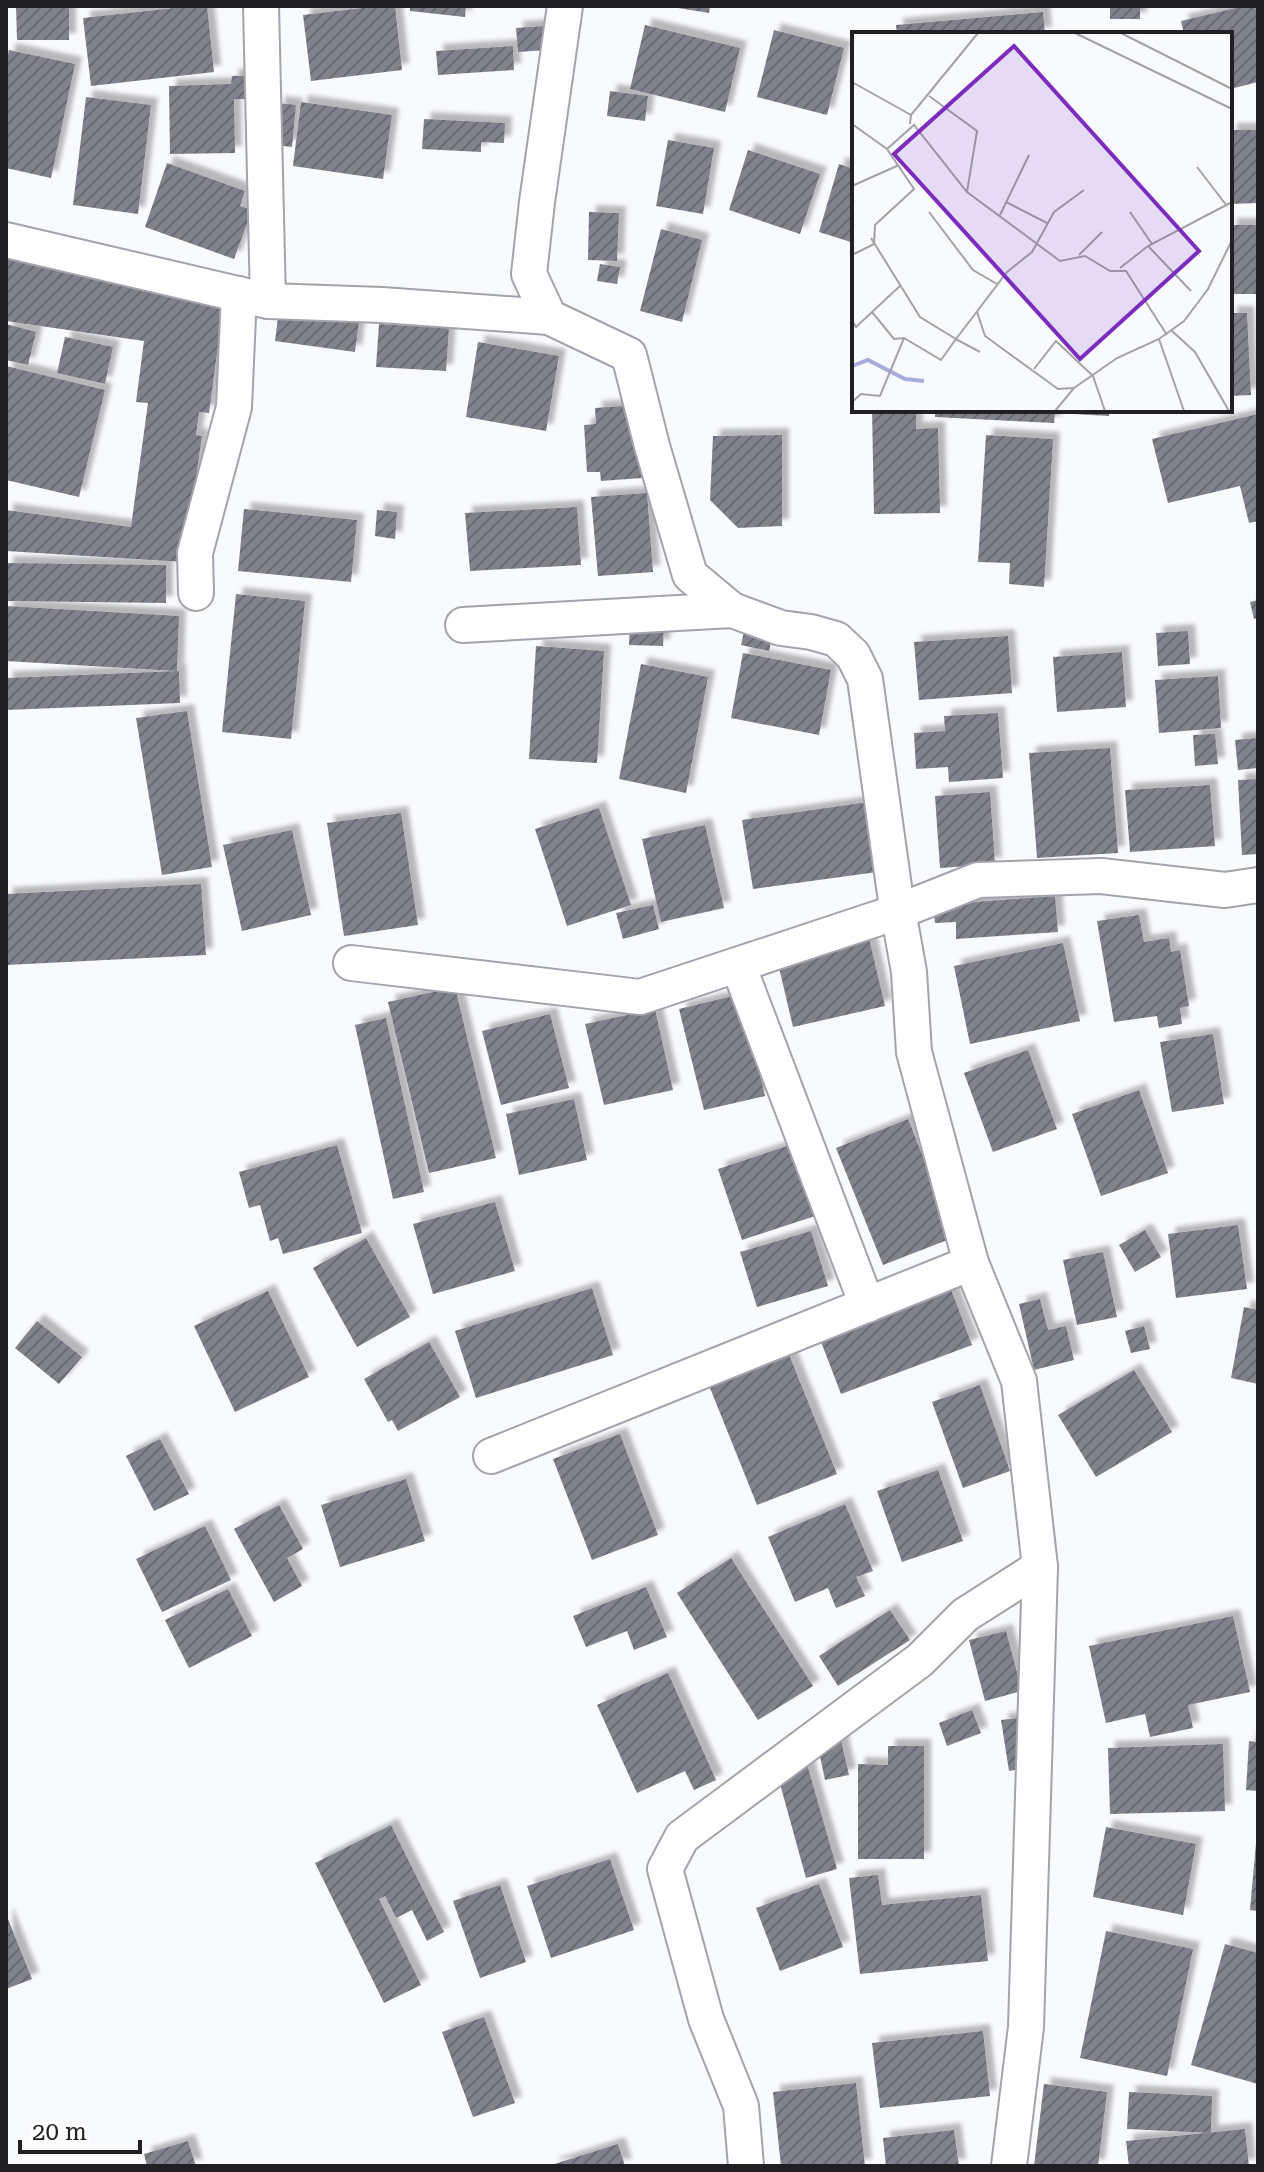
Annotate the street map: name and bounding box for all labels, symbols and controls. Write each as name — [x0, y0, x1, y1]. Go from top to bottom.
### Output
inset map — [852, 32, 1232, 412]
scale bar — [20, 2104, 140, 2154]
text: 20 m — [32, 2118, 87, 2146]

